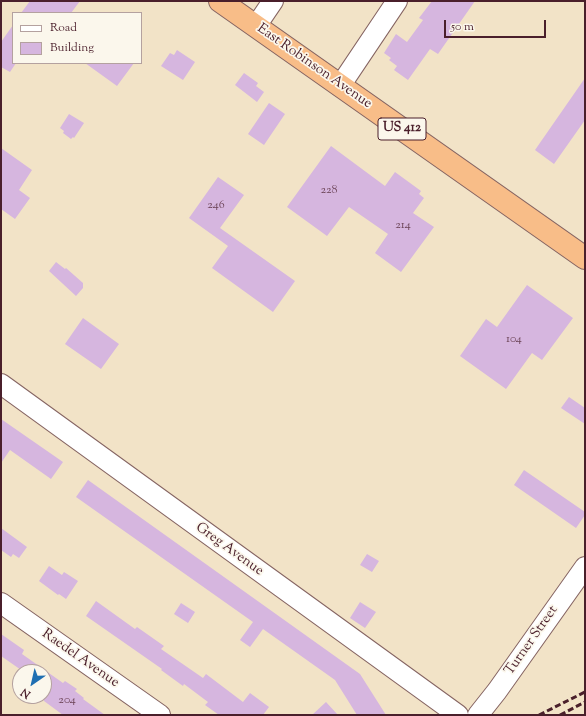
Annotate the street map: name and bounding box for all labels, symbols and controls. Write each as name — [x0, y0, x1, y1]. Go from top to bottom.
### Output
legend — [12, 12, 142, 64]
scale bar — [446, 12, 548, 38]
text: 50 m — [451, 18, 474, 36]
text: Road — [50, 19, 77, 37]
street label: East Robinson Avenue — [253, 21, 375, 113]
text: Building — [50, 39, 94, 57]
road number: US 412 — [378, 118, 426, 140]
house number: 228 — [320, 184, 338, 198]
house number: 246 — [207, 199, 225, 213]
house number: 214 — [395, 219, 411, 233]
house number: 104 — [506, 333, 522, 347]
street label: Greg Avenue — [192, 520, 266, 580]
street label: Turner Street — [502, 603, 562, 679]
street label: Raedel Avenue — [38, 626, 122, 692]
north arrow — [12, 664, 52, 704]
text: N — [18, 684, 34, 702]
house number: 204 — [58, 694, 76, 708]

